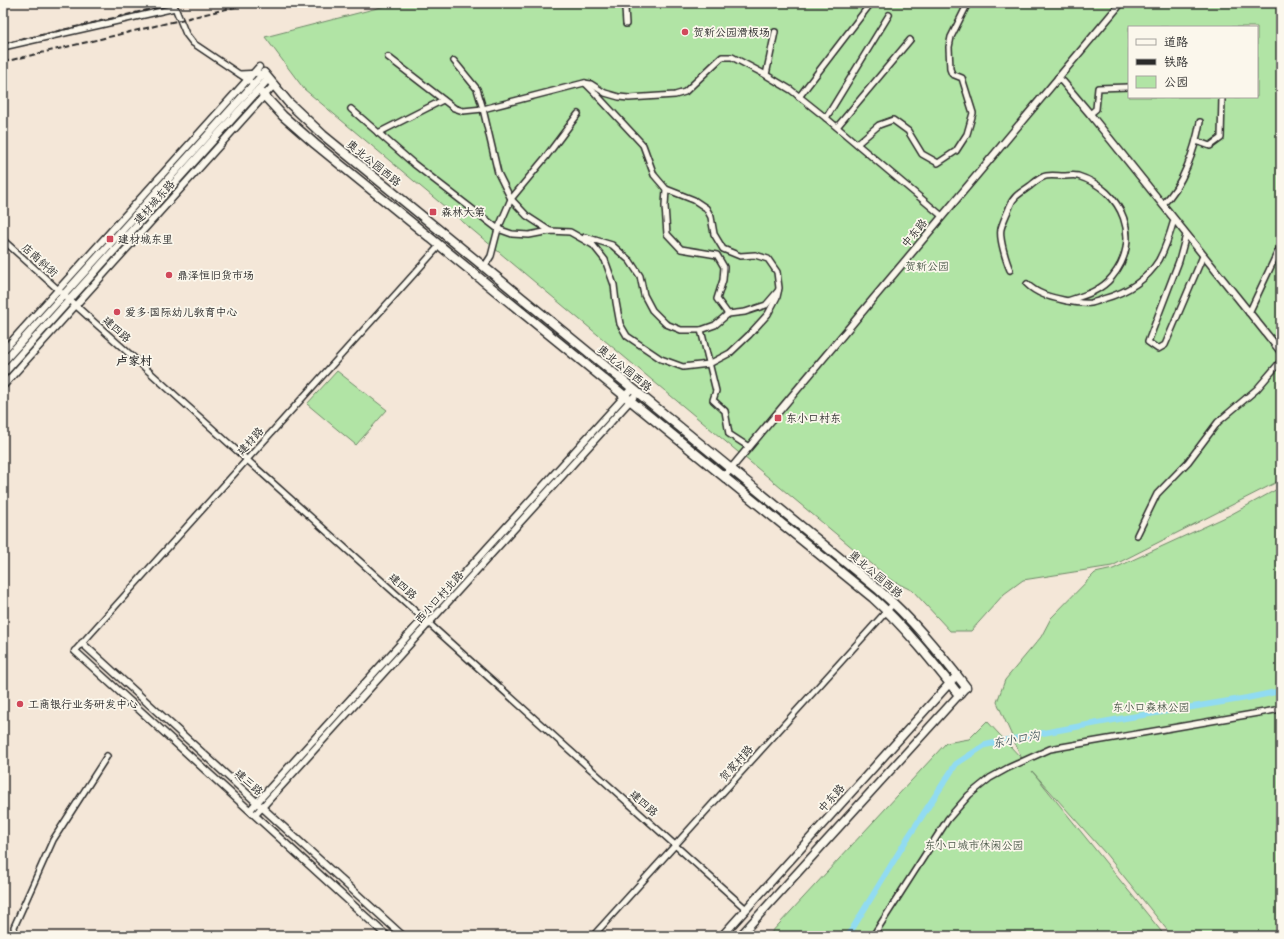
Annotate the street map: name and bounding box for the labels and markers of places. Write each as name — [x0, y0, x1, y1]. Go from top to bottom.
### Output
place label: 贺新公园滑板场 — [693, 25, 770, 39]
marker: 贺新公园滑板场 — [680, 27, 690, 37]
place label: 森林大第 — [441, 205, 485, 219]
marker: 森林大第 — [428, 207, 438, 217]
place label: 建材城东里 — [118, 232, 173, 246]
marker: 建材城东里 — [105, 234, 115, 244]
place label: 鼎泽恒旧货市场 — [177, 268, 254, 282]
marker: 鼎泽恒旧货市场 — [164, 270, 174, 280]
place label: 爱多·国际幼儿教育中心 — [125, 305, 237, 319]
marker: 爱多·国际幼儿教育中心 — [112, 307, 122, 317]
place label: 东小口村东 — [786, 411, 841, 425]
marker: 东小口村东 — [773, 413, 783, 423]
place label: 工商银行业务研发中心 — [28, 697, 138, 711]
marker: 工商银行业务研发中心 — [15, 699, 25, 709]

